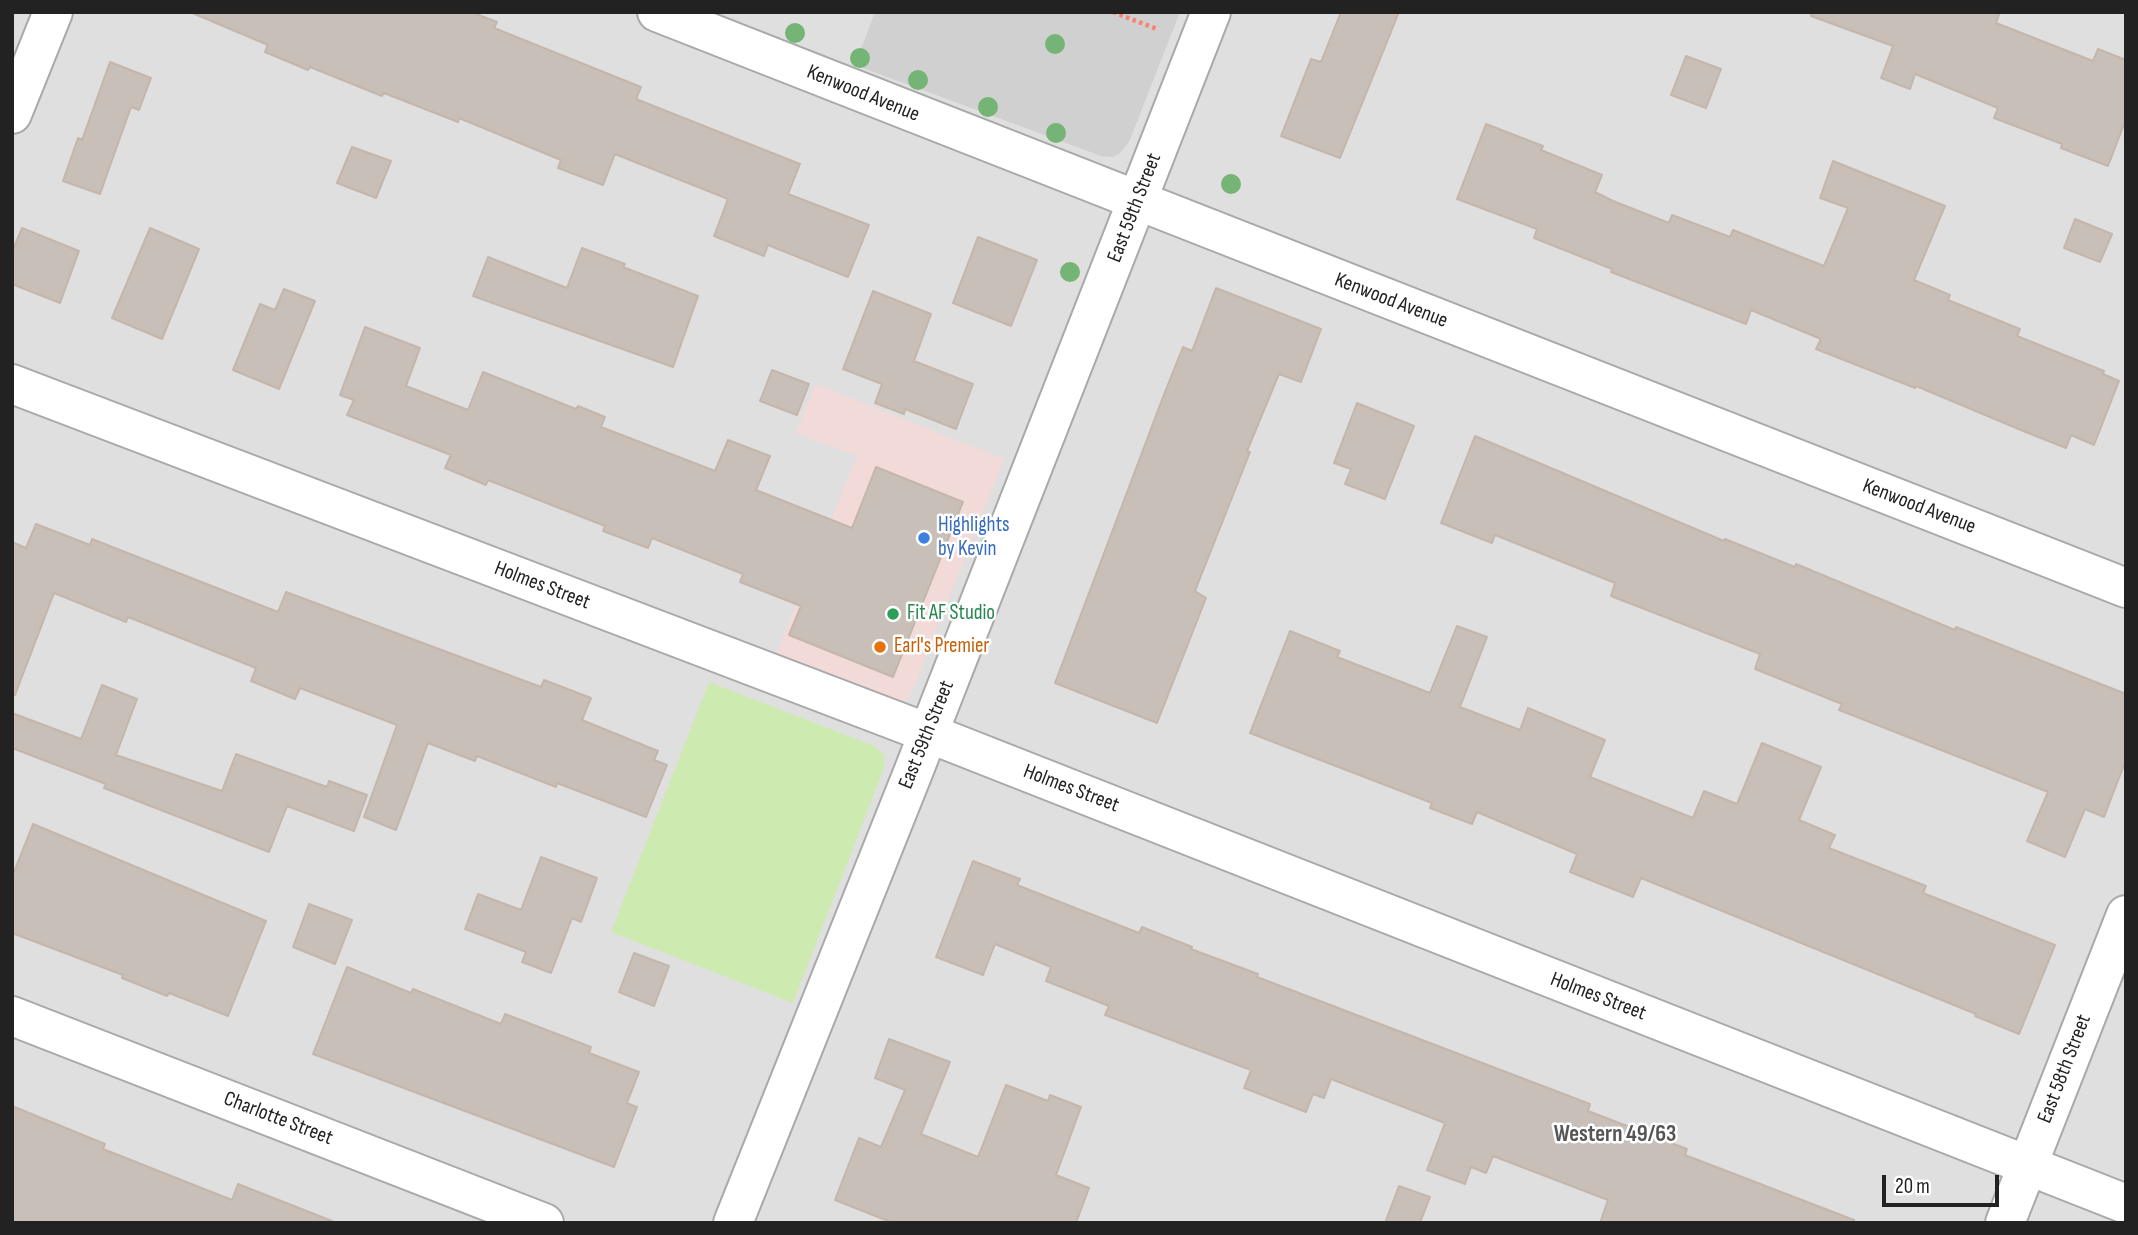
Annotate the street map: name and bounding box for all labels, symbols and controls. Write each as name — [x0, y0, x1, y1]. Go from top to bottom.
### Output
street label: Kenwood Avenue — [803, 60, 923, 128]
street label: East 59th Street — [1103, 150, 1167, 266]
street label: Kenwood Avenue — [1331, 268, 1451, 334]
street label: Kenwood Avenue — [1859, 474, 1979, 540]
place label: Highlights by Kevin — [938, 513, 1010, 563]
marker: Highlights by Kevin — [916, 530, 932, 546]
street label: Holmes Street — [491, 556, 593, 616]
place label: Fit AF Studio — [907, 601, 995, 627]
marker: Fit AF Studio — [885, 606, 901, 622]
place label: Earl's Premier — [894, 634, 989, 660]
marker: Earl's Premier — [872, 639, 888, 655]
street label: East 59th Street — [894, 677, 960, 793]
street label: Holmes Street — [1020, 759, 1122, 819]
street label: Holmes Street — [1547, 967, 1649, 1027]
street label: East 58th Street — [2033, 1011, 2097, 1127]
street label: Charlotte Street — [220, 1087, 336, 1151]
district label: Western 49/63 — [1554, 1121, 1676, 1149]
scale bar — [1886, 1162, 2003, 1206]
text: 20 m — [1895, 1174, 1930, 1199]

